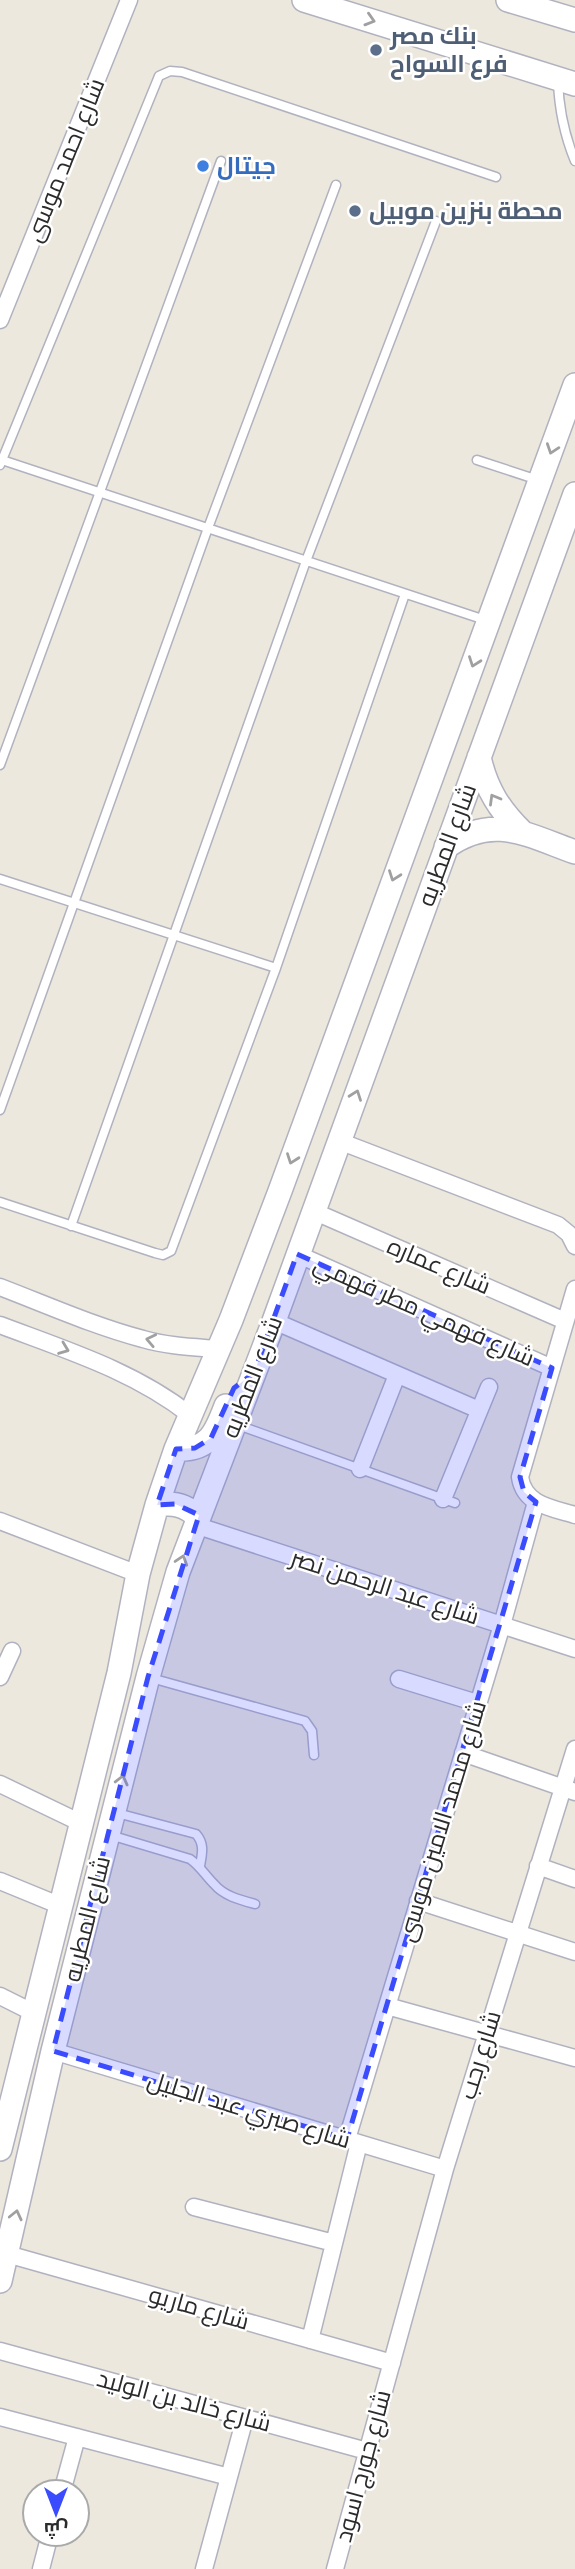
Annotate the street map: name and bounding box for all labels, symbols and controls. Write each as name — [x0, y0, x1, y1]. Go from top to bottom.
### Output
one-way arrow — [363, 12, 375, 27]
place label: بنك مصر فرع السواح — [389, 20, 508, 80]
marker: بنك مصر فرع السواح — [368, 42, 384, 58]
street label: شارع احمد موسى — [18, 73, 112, 247]
place label: جيتال — [217, 150, 276, 180]
marker: جيتال — [195, 158, 211, 174]
place label: محطة بنزين موبيل — [369, 195, 563, 225]
marker: محطة بنزين موبيل — [347, 203, 363, 219]
one-way arrow — [546, 442, 560, 455]
one-way arrow — [468, 656, 482, 668]
street label: شارع المطريه — [410, 779, 484, 911]
one-way arrow — [490, 794, 503, 807]
one-way arrow — [389, 869, 403, 881]
one-way arrow — [347, 1089, 361, 1101]
one-way arrow — [286, 1152, 300, 1164]
street label: شارع عماره — [382, 1230, 496, 1302]
street label: شارع فهمي مطر فهمي — [307, 1248, 540, 1377]
street label: شارع المطريه — [214, 1311, 290, 1443]
one-way arrow — [145, 1334, 157, 1349]
one-way arrow — [57, 1341, 69, 1355]
street label: شارع عبد الرحمن نصر — [285, 1541, 483, 1633]
one-way arrow — [174, 1555, 188, 1567]
street label: شارع محمد الامين موسى — [390, 1696, 494, 1946]
one-way arrow — [114, 1774, 128, 1786]
street label: شارع المطريه — [56, 1853, 118, 1985]
street label: شارع رجب — [451, 2007, 509, 2103]
street label: شارع صبري عبد الجليل — [143, 2064, 354, 2158]
one-way arrow — [8, 2209, 22, 2221]
street label: شارع ماريو — [145, 2278, 253, 2338]
street label: شارع خالد بن الوليد — [93, 2362, 275, 2440]
street label: شارع جورج اسود — [327, 2386, 399, 2546]
north arrow — [21, 2478, 91, 2548]
text: ش — [44, 2518, 68, 2542]

